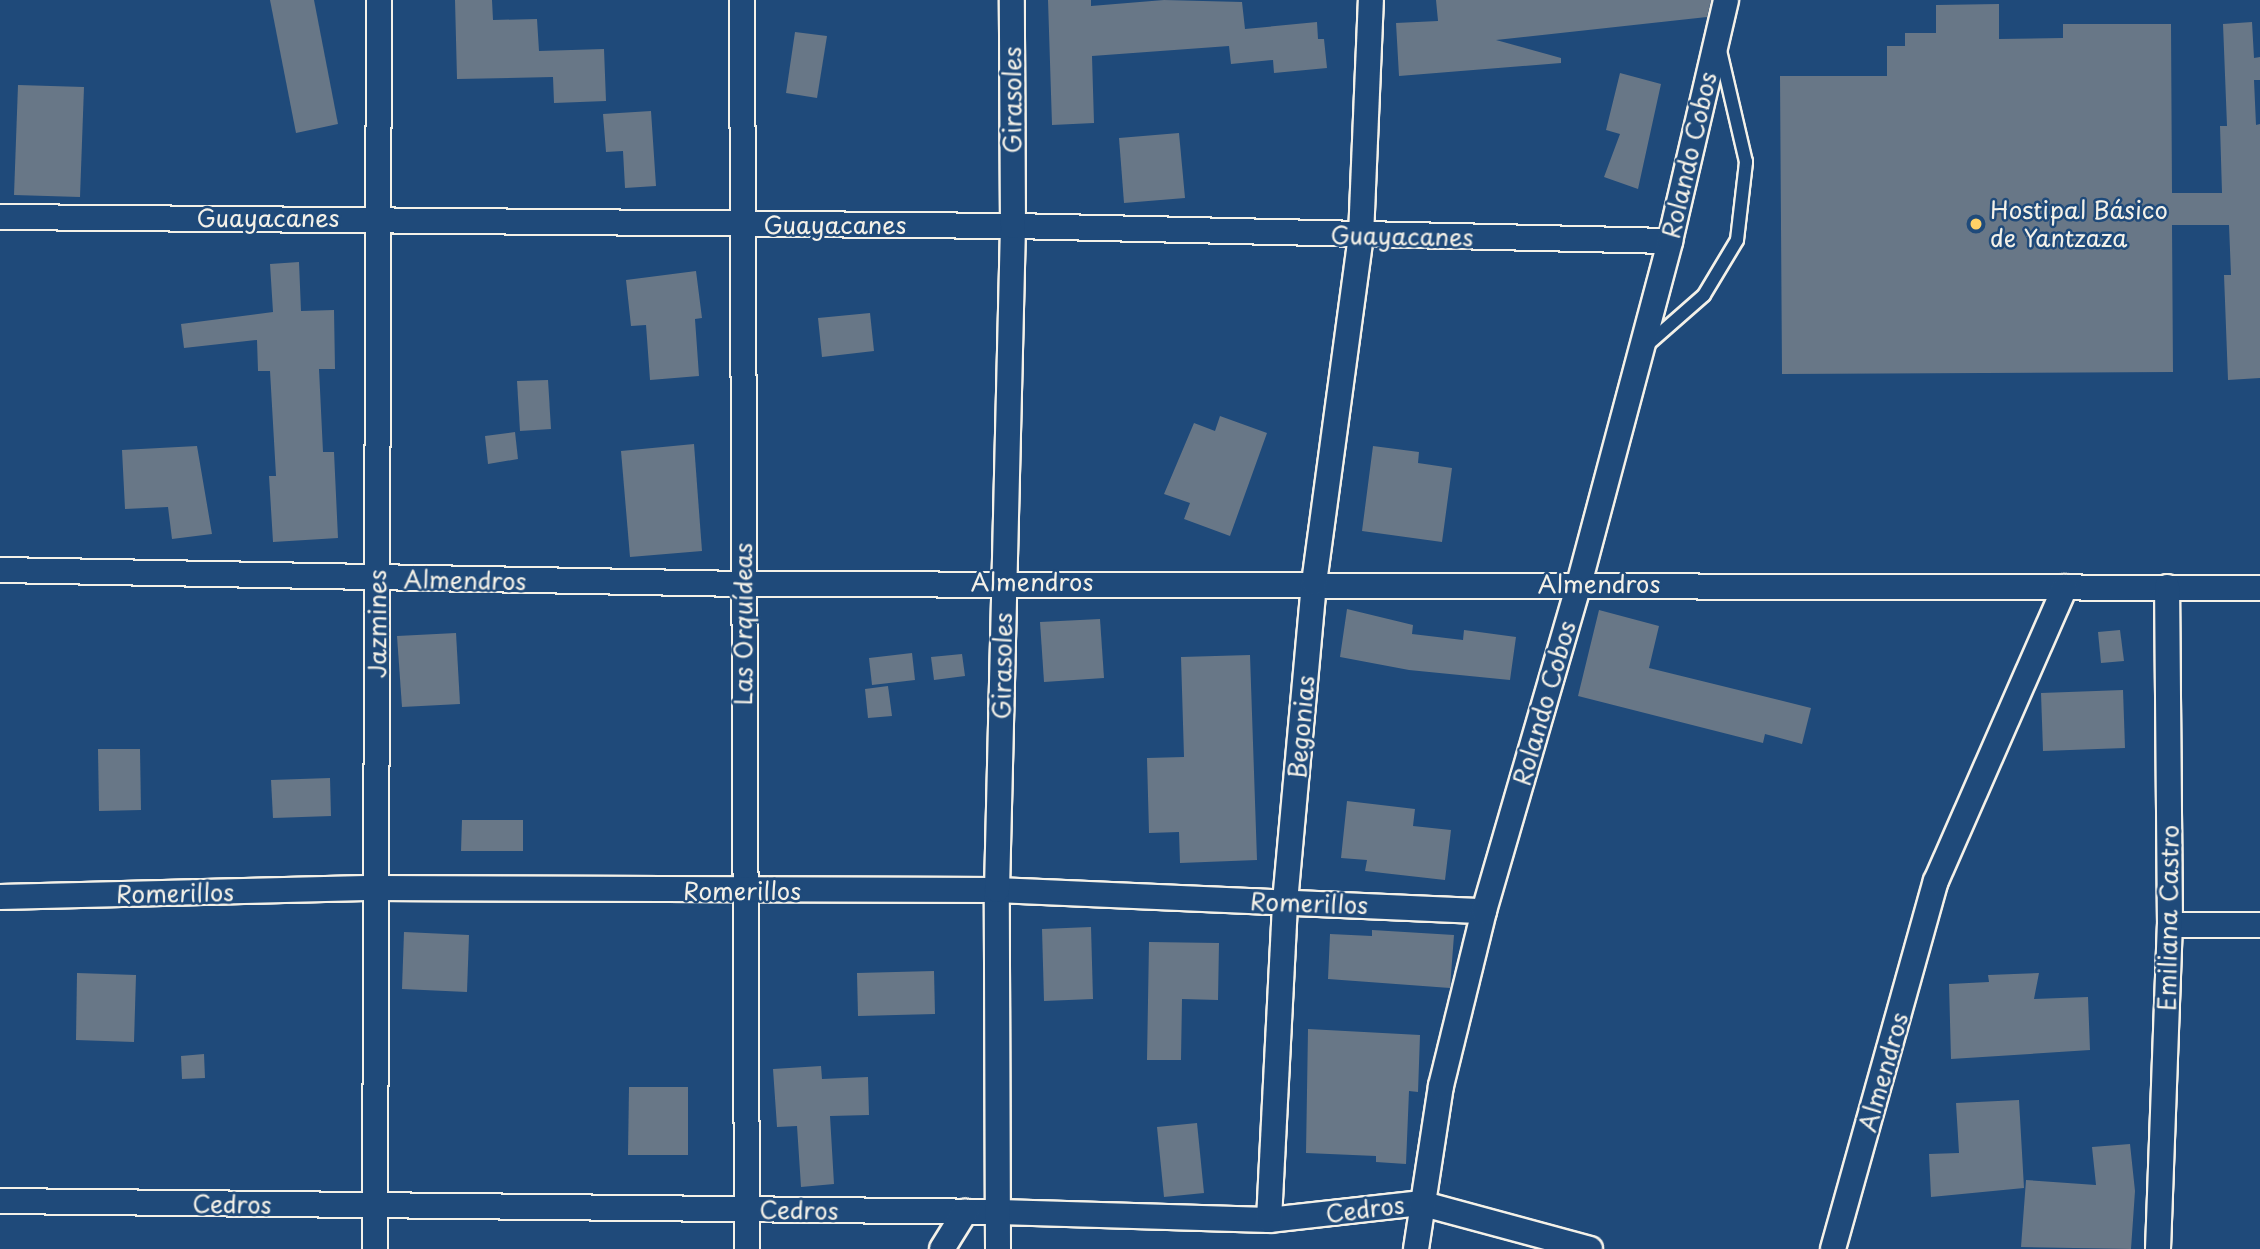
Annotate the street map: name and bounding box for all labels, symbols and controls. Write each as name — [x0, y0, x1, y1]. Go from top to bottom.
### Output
street label: Girasoles — [998, 47, 1026, 153]
street label: Rolando Cobos — [1656, 69, 1722, 241]
place label: Hostipal Básico de Yantzaza — [1990, 196, 2168, 252]
street label: Guayacanes — [196, 204, 340, 232]
street label: Guayacanes — [763, 211, 907, 239]
marker: Hostipal Básico de Yantzaza — [1968, 216, 1984, 232]
street label: Guayacanes — [1330, 220, 1474, 252]
street label: Las Orquídeas — [729, 541, 757, 707]
street label: Almendros — [403, 565, 527, 595]
street label: Almendros — [971, 568, 1093, 596]
street label: Jazmines — [363, 570, 391, 678]
street label: Almendros — [1538, 570, 1660, 598]
street label: Girasoles — [987, 612, 1017, 720]
street label: Rolando Cobos — [1507, 618, 1581, 788]
street label: Begonias — [1282, 674, 1320, 780]
street label: Emiliana Castro — [2152, 824, 2184, 1012]
street label: Romerillos — [683, 877, 801, 905]
street label: Romerillos — [116, 878, 234, 908]
street label: Romerillos — [1249, 887, 1369, 919]
street label: Almendros — [1852, 1009, 1914, 1135]
street label: Cedros — [192, 1189, 272, 1219]
street label: Cedros — [1324, 1190, 1406, 1228]
street label: Cedros — [759, 1195, 839, 1225]

